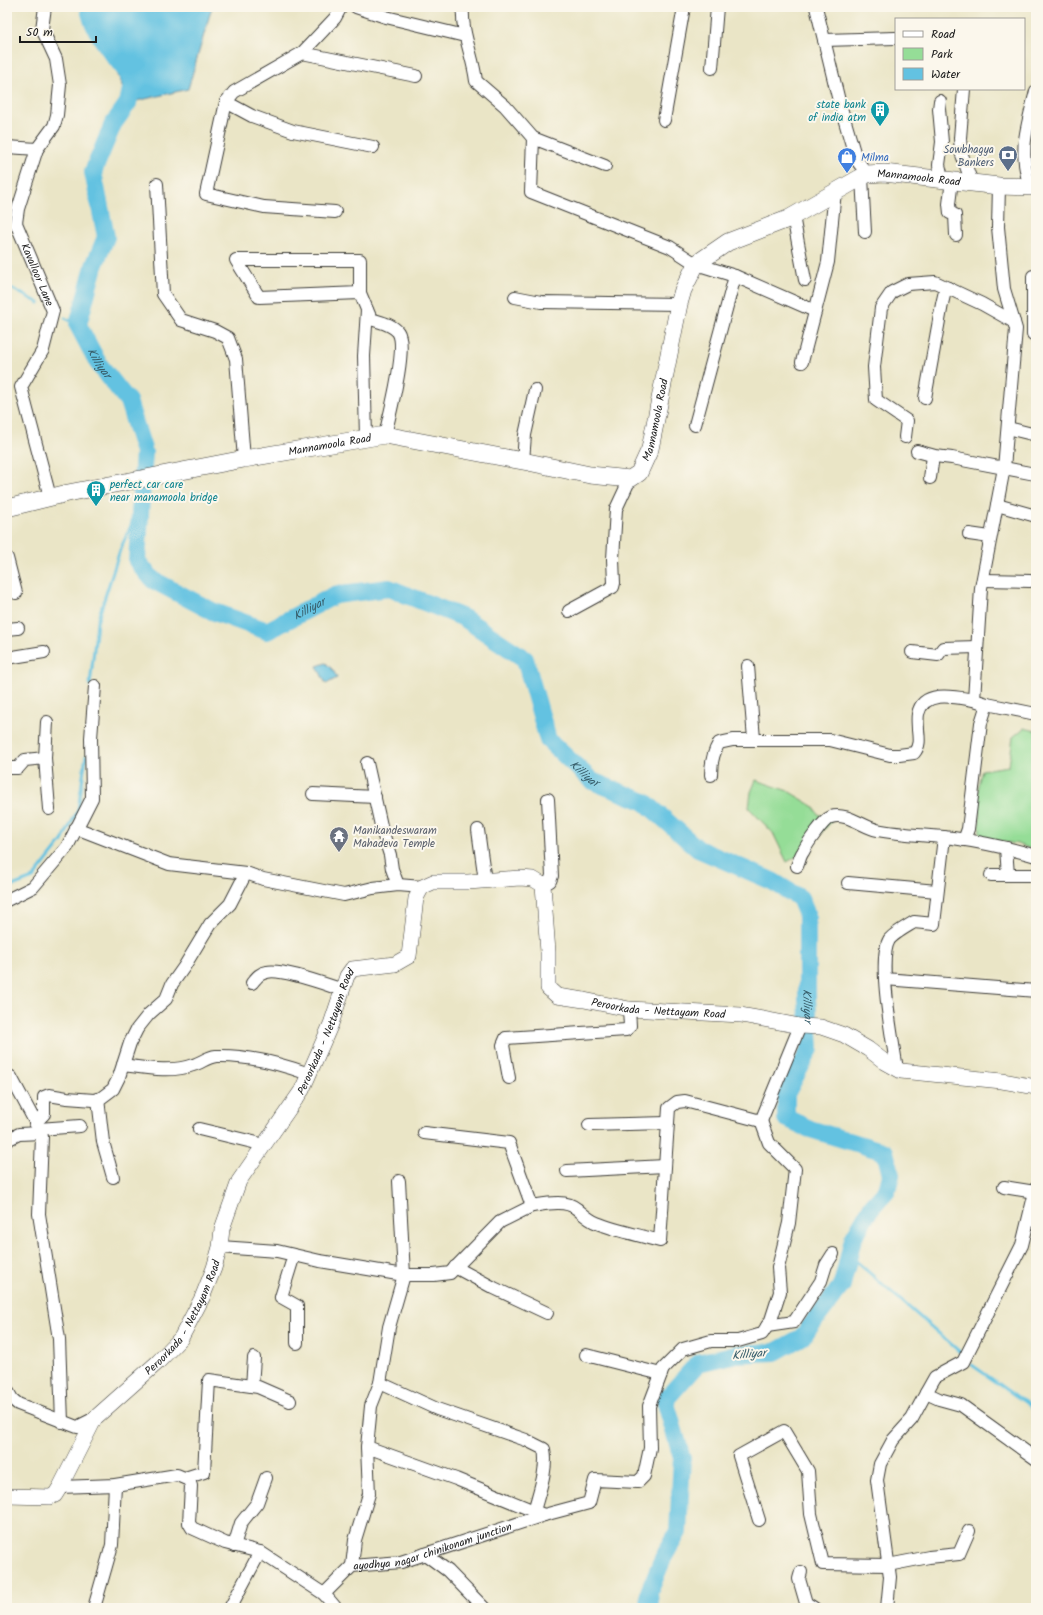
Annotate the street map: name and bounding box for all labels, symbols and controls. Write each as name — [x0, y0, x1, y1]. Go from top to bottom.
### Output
scale bar — [20, 18, 96, 44]
legend — [895, 18, 1025, 90]
text: 50 m — [26, 23, 53, 42]
text: Road — [931, 25, 956, 44]
text: Park — [931, 45, 953, 64]
text: Water — [931, 65, 961, 84]
place label: state bank of india atm — [808, 96, 867, 127]
building icon: state bank of india atm — [869, 99, 891, 127]
place label: Sowbhagya Bankers — [943, 141, 994, 172]
bank icon: Sowbhagya Bankers — [997, 144, 1019, 172]
shop icon: Milma — [836, 146, 858, 174]
place label: Milma — [861, 149, 889, 167]
street label: Mannamoola Road — [877, 165, 962, 192]
street label: Kavalloor Lane — [15, 241, 58, 309]
water label: Killiyar — [82, 344, 118, 385]
street label: Mannamoola Road — [638, 377, 674, 464]
street label: Mannamoola Road — [287, 429, 373, 461]
place label: perfect car care near manamoola bridge — [109, 476, 218, 507]
building icon: perfect car care near manamoola bridge — [85, 479, 107, 507]
water label: Killiyar — [290, 591, 331, 626]
water label: Killiyar — [565, 756, 604, 794]
place label: Manikandeswaram Mahadeva Temple — [353, 822, 437, 853]
temple icon: Manikandeswaram Mahadeva Temple — [328, 825, 350, 853]
street label: Peroorkada - Nettayam Road — [293, 964, 360, 1099]
water label: Killiyar — [797, 989, 818, 1027]
street label: Peroorkada - Nettayam Road — [590, 994, 726, 1024]
street label: Peroorkada - Nettayam Road — [141, 1257, 226, 1380]
water label: Killiyar — [731, 1343, 770, 1365]
street label: ayodhya nagar chinikonam junction — [353, 1518, 515, 1576]

